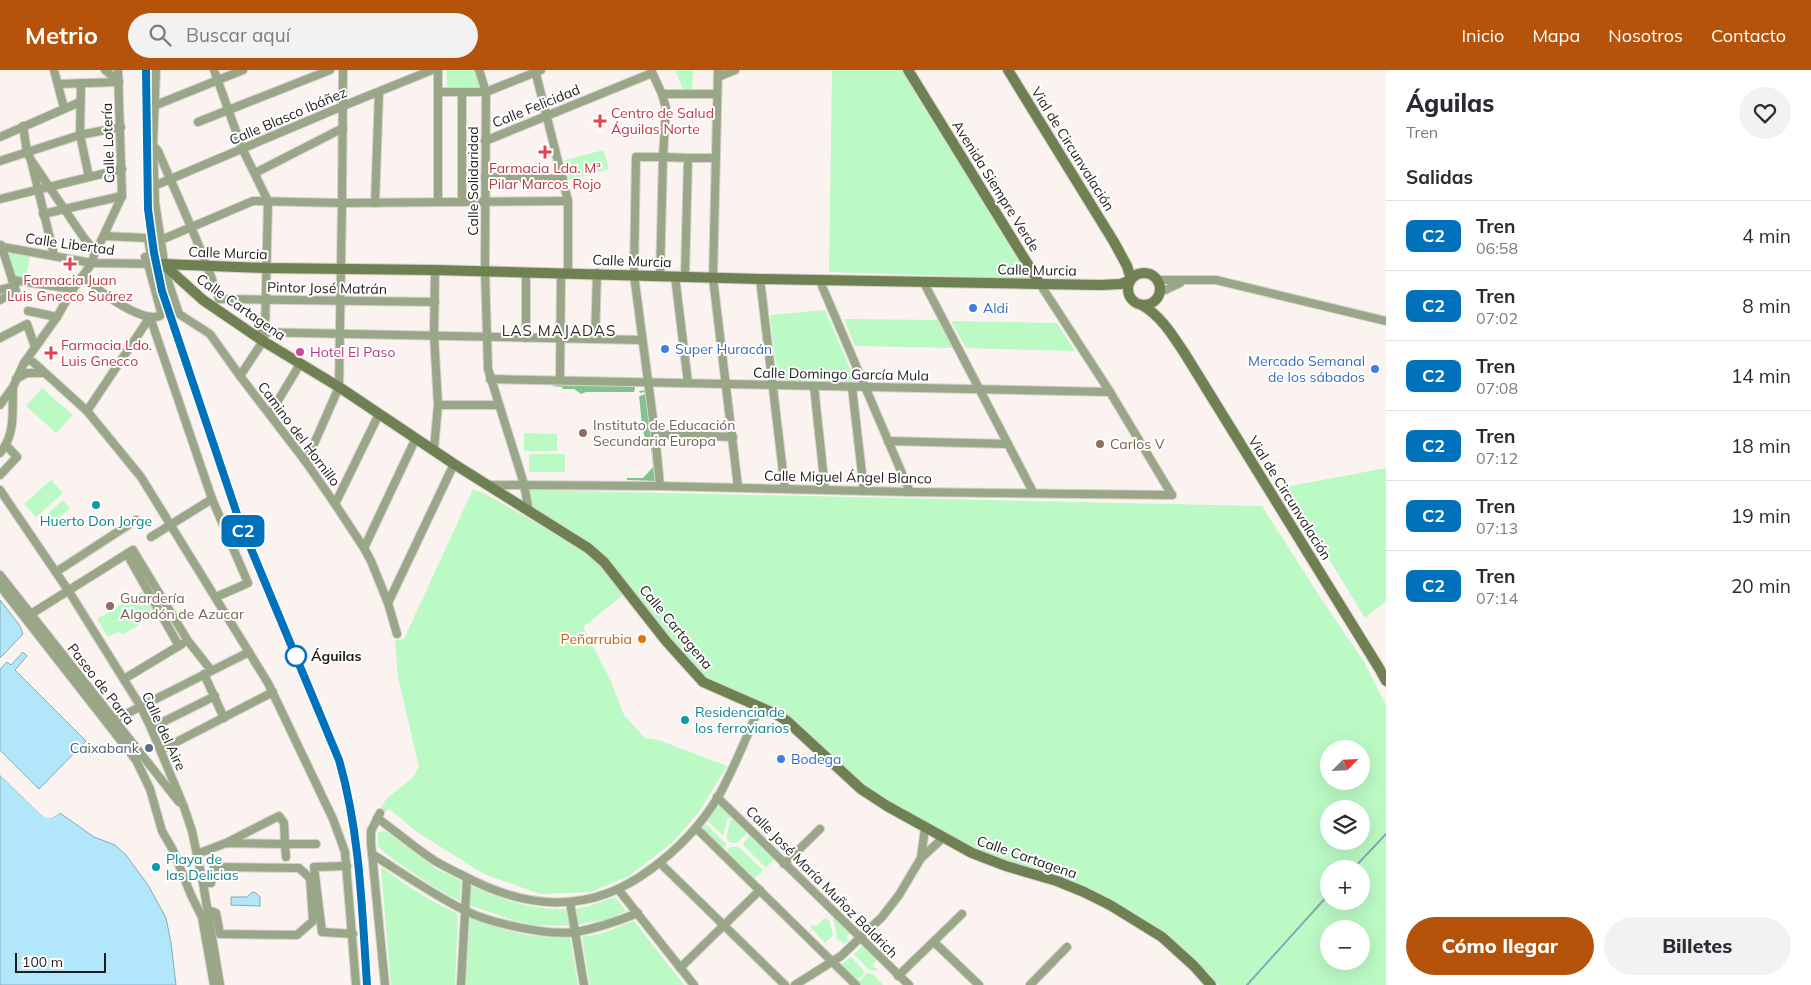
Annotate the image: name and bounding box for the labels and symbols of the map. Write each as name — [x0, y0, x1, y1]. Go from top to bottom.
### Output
street label: Calle Felicidad — [490, 80, 582, 132]
street label: Calle Blasco Ibáñez — [227, 83, 349, 149]
street label: Vial de Circunvalación — [1027, 84, 1119, 214]
street label: Calle Lotería — [98, 102, 118, 184]
place label: Centro de Salud Águilas Norte — [611, 104, 714, 138]
marker: Centro de Salud Águilas Norte — [593, 114, 607, 128]
street label: Avenida Siempre Verde — [948, 117, 1044, 255]
street label: Calle Solidaridad — [464, 126, 482, 236]
marker: Farmacia Lda. Mª Pilar Marcos Rojo — [539, 146, 551, 158]
place label: Farmacia Lda. Mª Pilar Marcos Rojo — [489, 159, 601, 193]
street label: Calle Libertad — [24, 229, 116, 259]
street label: Calle Murcia — [188, 243, 268, 263]
street label: Calle Murcia — [592, 251, 672, 271]
marker: Farmacia Juan Luis Gnecco Suárez — [64, 258, 76, 270]
street label: Calle Murcia — [997, 260, 1077, 280]
street label: Calle Cartagena — [193, 270, 289, 344]
place label: Farmacia Juan Luis Gnecco Suárez — [7, 271, 133, 305]
street label: Pintor José Matrán — [267, 278, 387, 298]
place label: Aldi — [983, 299, 1008, 317]
marker: Aldi — [967, 302, 979, 314]
district label: LAS MAJADAS — [502, 321, 616, 340]
place label: Farmacia Ldo. Luis Gnecco — [61, 336, 152, 370]
place label: Super Huracán — [675, 340, 772, 358]
place label: Hotel El Paso — [310, 343, 395, 361]
marker: Super Huracán — [659, 343, 671, 355]
marker: Hotel El Paso — [294, 346, 306, 358]
marker: Farmacia Ldo. Luis Gnecco — [45, 347, 57, 359]
place label: Mercado Semanal de los sábados — [1248, 352, 1365, 386]
street label: Calle Domingo García Mula — [753, 363, 929, 385]
marker: Mercado Semanal de los sábados — [1369, 363, 1381, 375]
street label: Camino del Hornillo — [254, 378, 344, 490]
place label: Instituto de Educación Secundaria Europa — [593, 416, 735, 450]
marker: Instituto de Educación Secundaria Europa — [577, 427, 589, 439]
street label: Vial de Circunvalación — [1244, 433, 1336, 563]
place label: Carlos V — [1110, 435, 1165, 453]
marker: Carlos V — [1094, 438, 1106, 450]
street label: Calle Miguel Ángel Blanco — [764, 467, 932, 487]
marker: Huerto Don Jorge — [90, 499, 102, 511]
place label: Huerto Don Jorge — [40, 512, 152, 530]
line badge: C2 — [220, 515, 266, 547]
street label: Calle Cartagena — [635, 581, 717, 673]
place label: Guardería Algodón de Azucar — [120, 589, 245, 623]
marker: Guardería Algodón de Azucar — [104, 600, 116, 612]
place label: Peñarrubia — [561, 630, 632, 648]
marker: Peñarrubia — [636, 633, 648, 645]
street label: Paseo de Parra — [64, 640, 138, 728]
marker: Águilas — [285, 645, 307, 667]
place label: Águilas — [311, 647, 361, 665]
street label: Calle del Aire — [138, 689, 190, 773]
place label: Residencia de los ferroviarios — [695, 703, 790, 737]
marker: Residencia de los ferroviarios — [679, 714, 691, 726]
place label: Caixabank — [70, 739, 140, 757]
north arrow — [1320, 740, 1370, 790]
marker: Caixabank — [143, 742, 155, 754]
place label: Bodega — [791, 750, 841, 768]
marker: Bodega — [775, 753, 787, 765]
street label: Calle José María Muñoz Baldrich — [742, 802, 902, 962]
street label: Calle Cartagena — [975, 831, 1079, 883]
place label: Playa de las Delicias — [166, 850, 239, 884]
marker: Playa de las Delicias — [150, 861, 162, 873]
scale bar — [15, 950, 106, 973]

